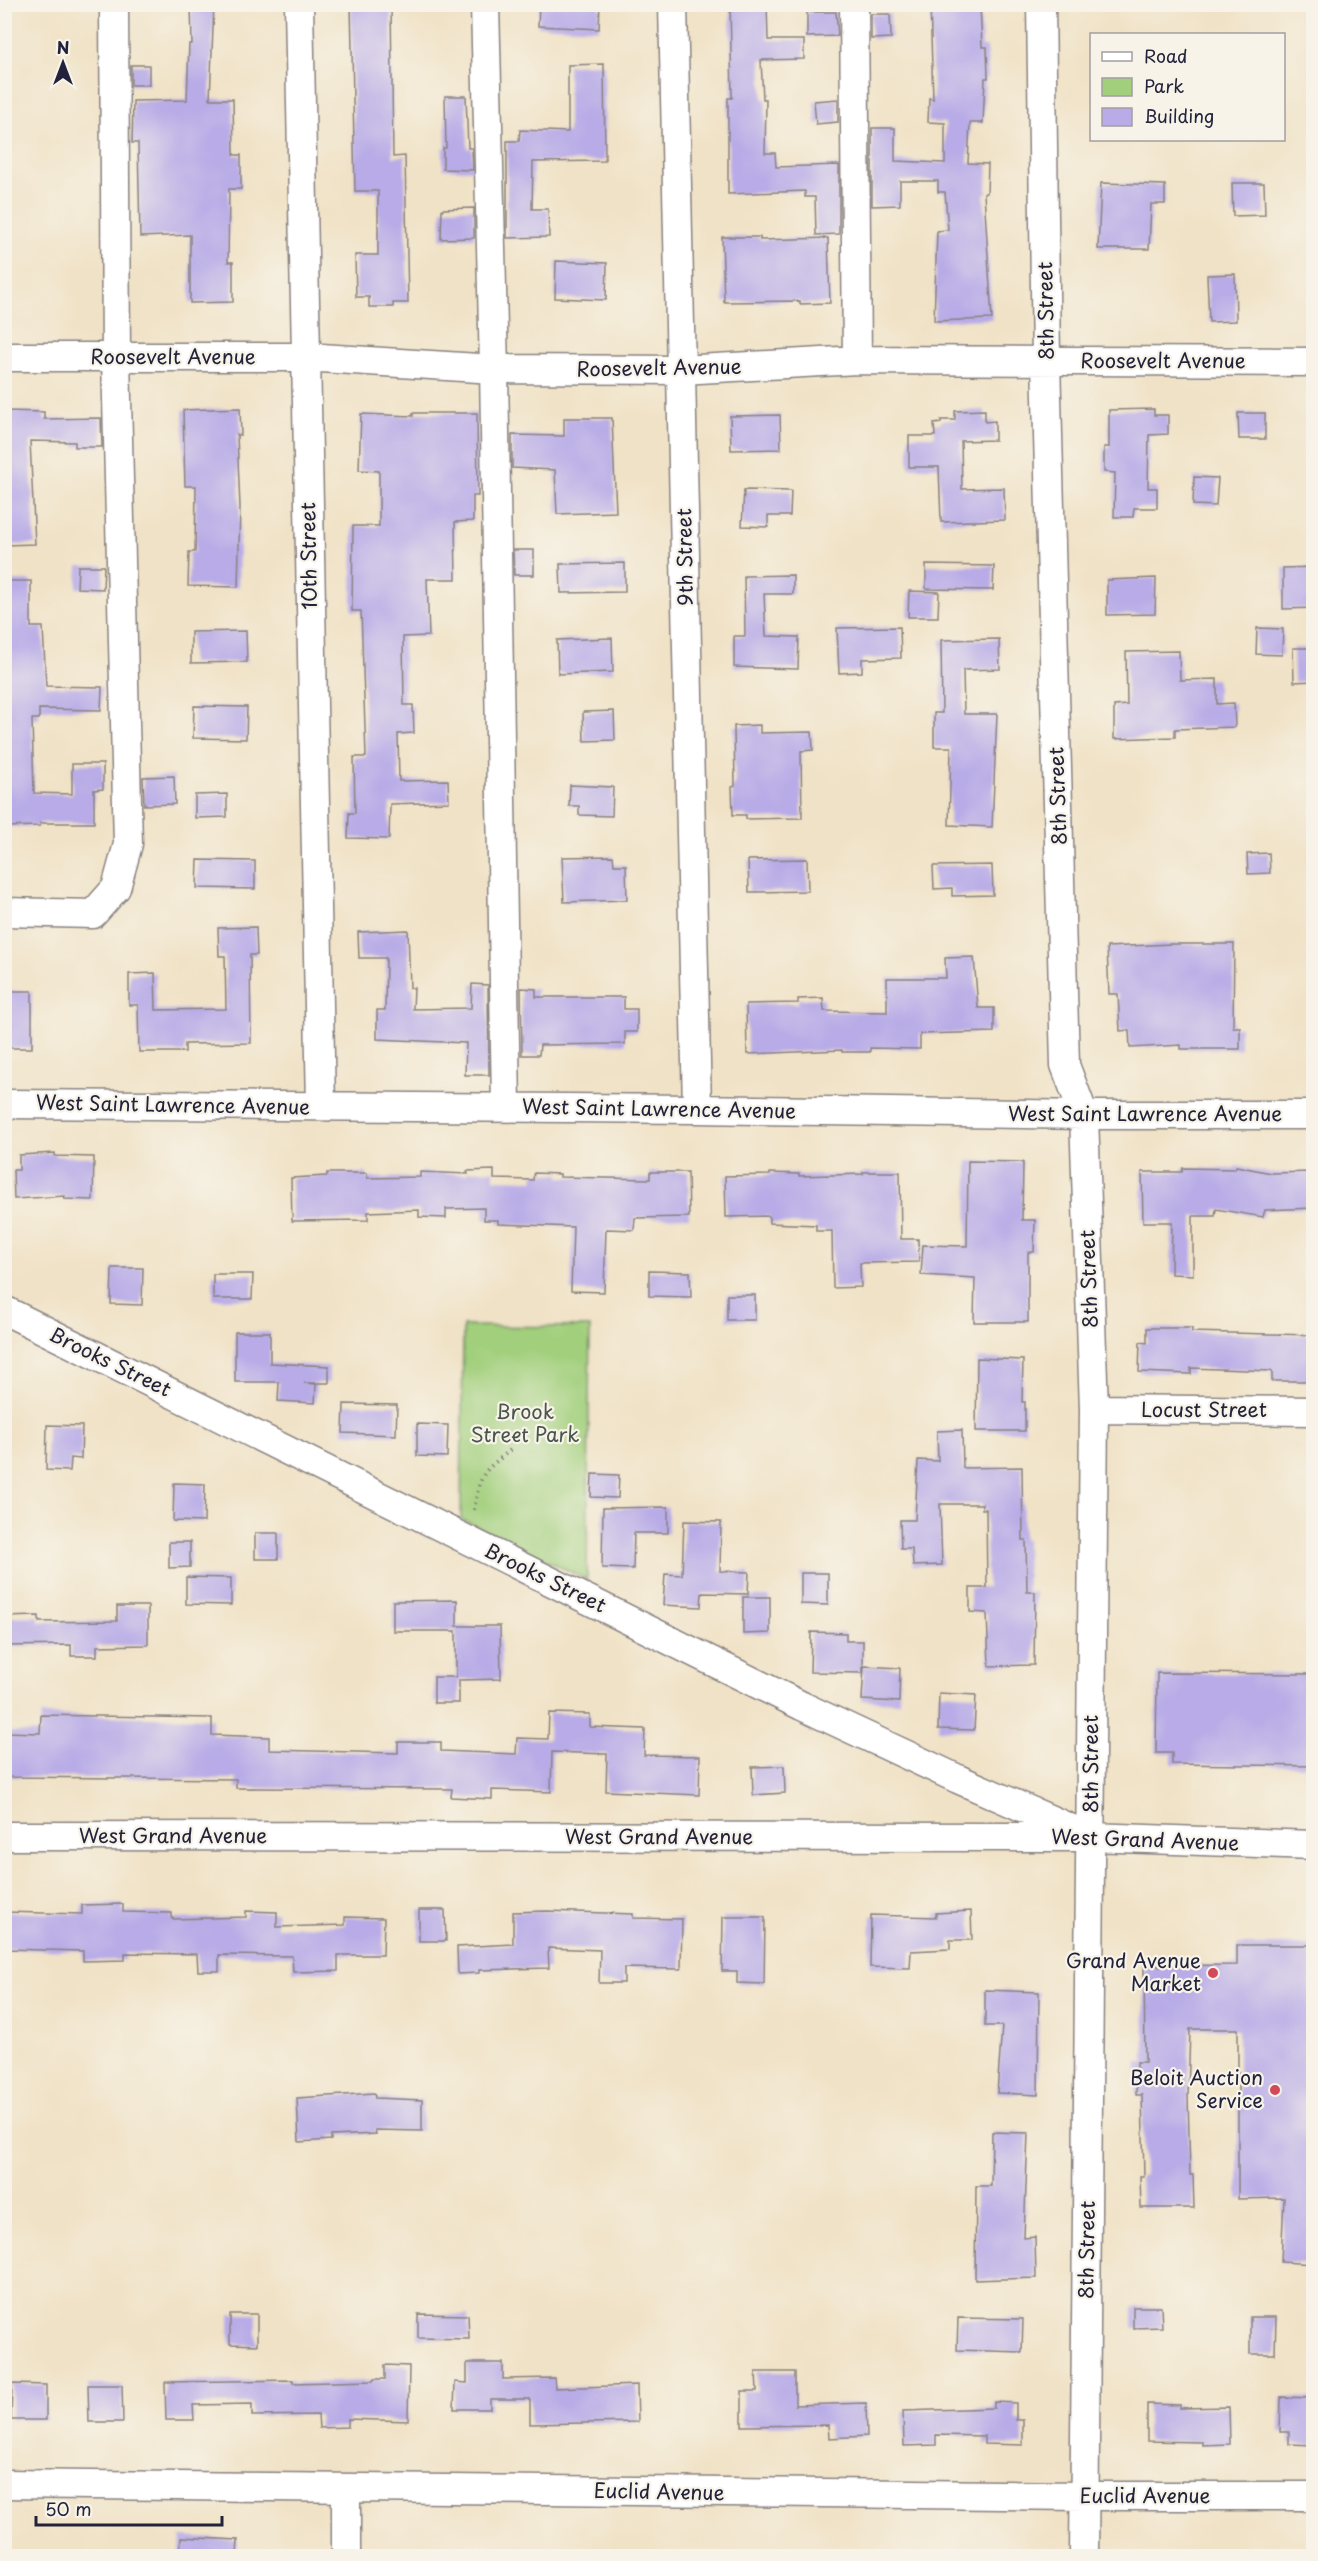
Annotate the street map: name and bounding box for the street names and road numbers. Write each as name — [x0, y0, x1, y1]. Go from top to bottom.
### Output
street label: 8th Street — [1029, 262, 1061, 360]
street label: Roosevelt Avenue — [90, 341, 256, 371]
street label: Roosevelt Avenue — [1080, 345, 1246, 375]
street label: Roosevelt Avenue — [576, 351, 742, 383]
street label: 10th Street — [292, 502, 324, 610]
street label: 9th Street — [668, 508, 700, 606]
street label: 8th Street — [1040, 746, 1074, 846]
street label: West Saint Lawrence Avenue — [36, 1087, 310, 1121]
street label: West Saint Lawrence Avenue — [522, 1091, 796, 1125]
street label: West Saint Lawrence Avenue — [1008, 1098, 1282, 1128]
street label: 8th Street — [1071, 1229, 1105, 1329]
street label: Brooks Street — [44, 1319, 177, 1404]
street label: Locust Street — [1141, 1394, 1267, 1424]
street label: Brooks Street — [479, 1535, 612, 1620]
street label: 8th Street — [1075, 1715, 1105, 1813]
street label: West Grand Avenue — [79, 1820, 267, 1850]
street label: West Grand Avenue — [565, 1821, 753, 1851]
street label: West Grand Avenue — [1050, 1821, 1240, 1857]
street label: 8th Street — [1070, 2201, 1102, 2299]
street label: Euclid Avenue — [593, 2475, 725, 2507]
street label: Euclid Avenue — [1080, 2480, 1211, 2510]

